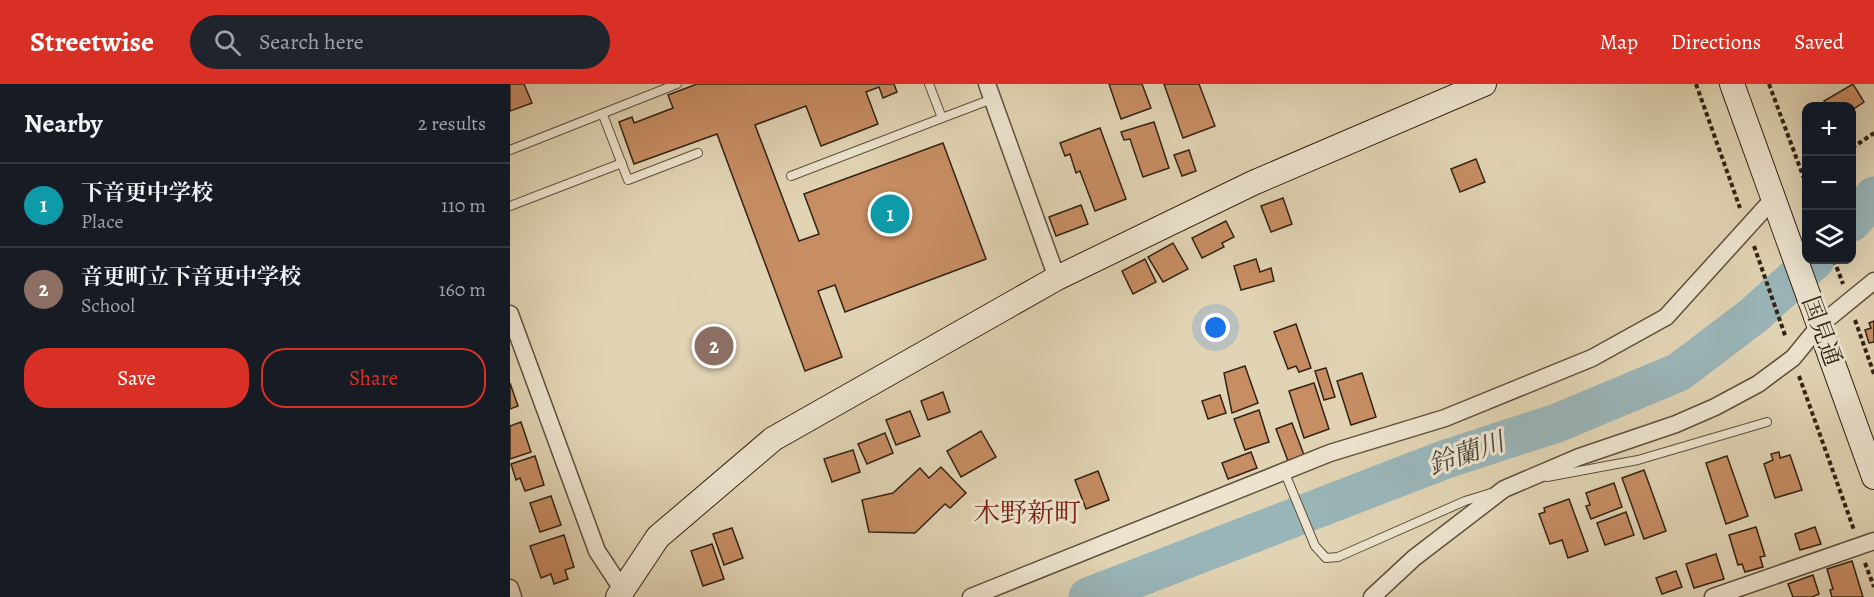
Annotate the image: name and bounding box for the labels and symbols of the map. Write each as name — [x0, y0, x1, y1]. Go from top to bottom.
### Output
pin: 1 — [870, 192, 910, 236]
street label: 国見通 — [1795, 292, 1849, 370]
your location — [1201, 313, 1230, 342]
pin: 2 — [694, 324, 734, 368]
water label: 鈴蘭川 — [1424, 423, 1512, 483]
district label: 木野新町 — [973, 495, 1081, 531]

